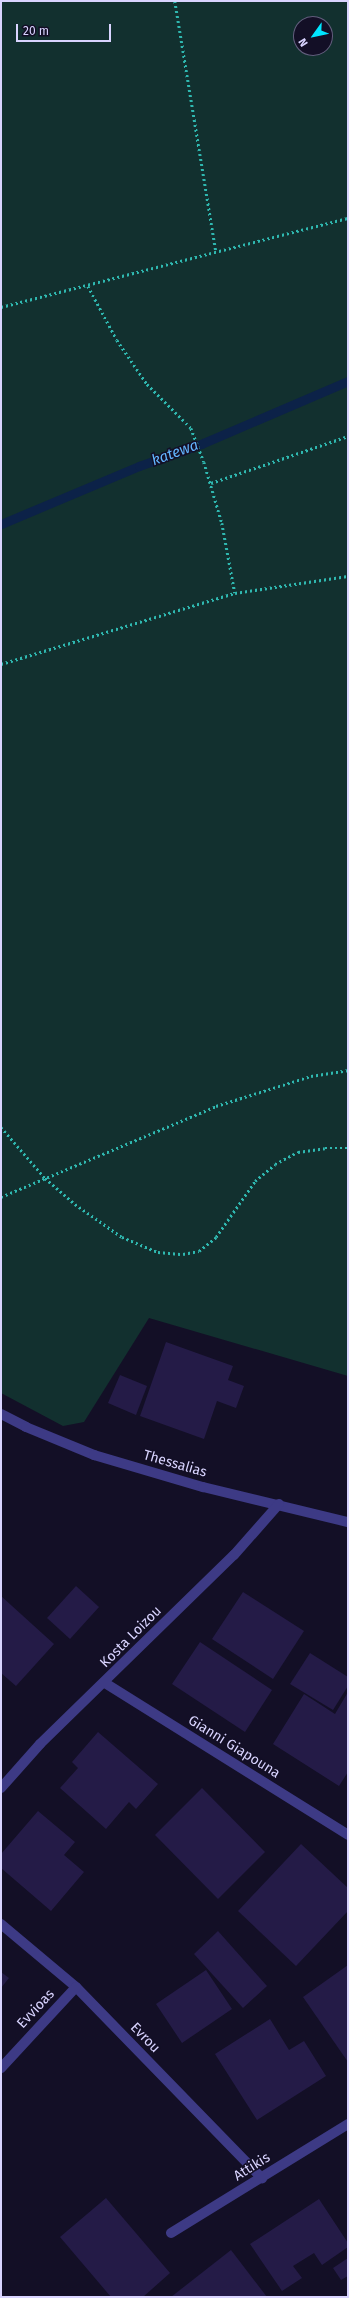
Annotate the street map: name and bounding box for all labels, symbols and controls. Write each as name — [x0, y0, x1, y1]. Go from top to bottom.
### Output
scale bar — [18, 16, 113, 42]
north arrow — [293, 16, 333, 56]
text: 20 m — [23, 24, 49, 38]
text: N — [296, 36, 311, 49]
water label: katewa — [149, 436, 201, 470]
street label: Thessalias — [141, 1447, 209, 1481]
street label: Kosta Loizou — [97, 1603, 165, 1671]
street label: Gianni Giapouna — [185, 1712, 283, 1782]
street label: Evvioas — [14, 1986, 58, 2032]
street label: Evrou — [127, 2019, 163, 2057]
street label: Attikis — [231, 2149, 273, 2185]

